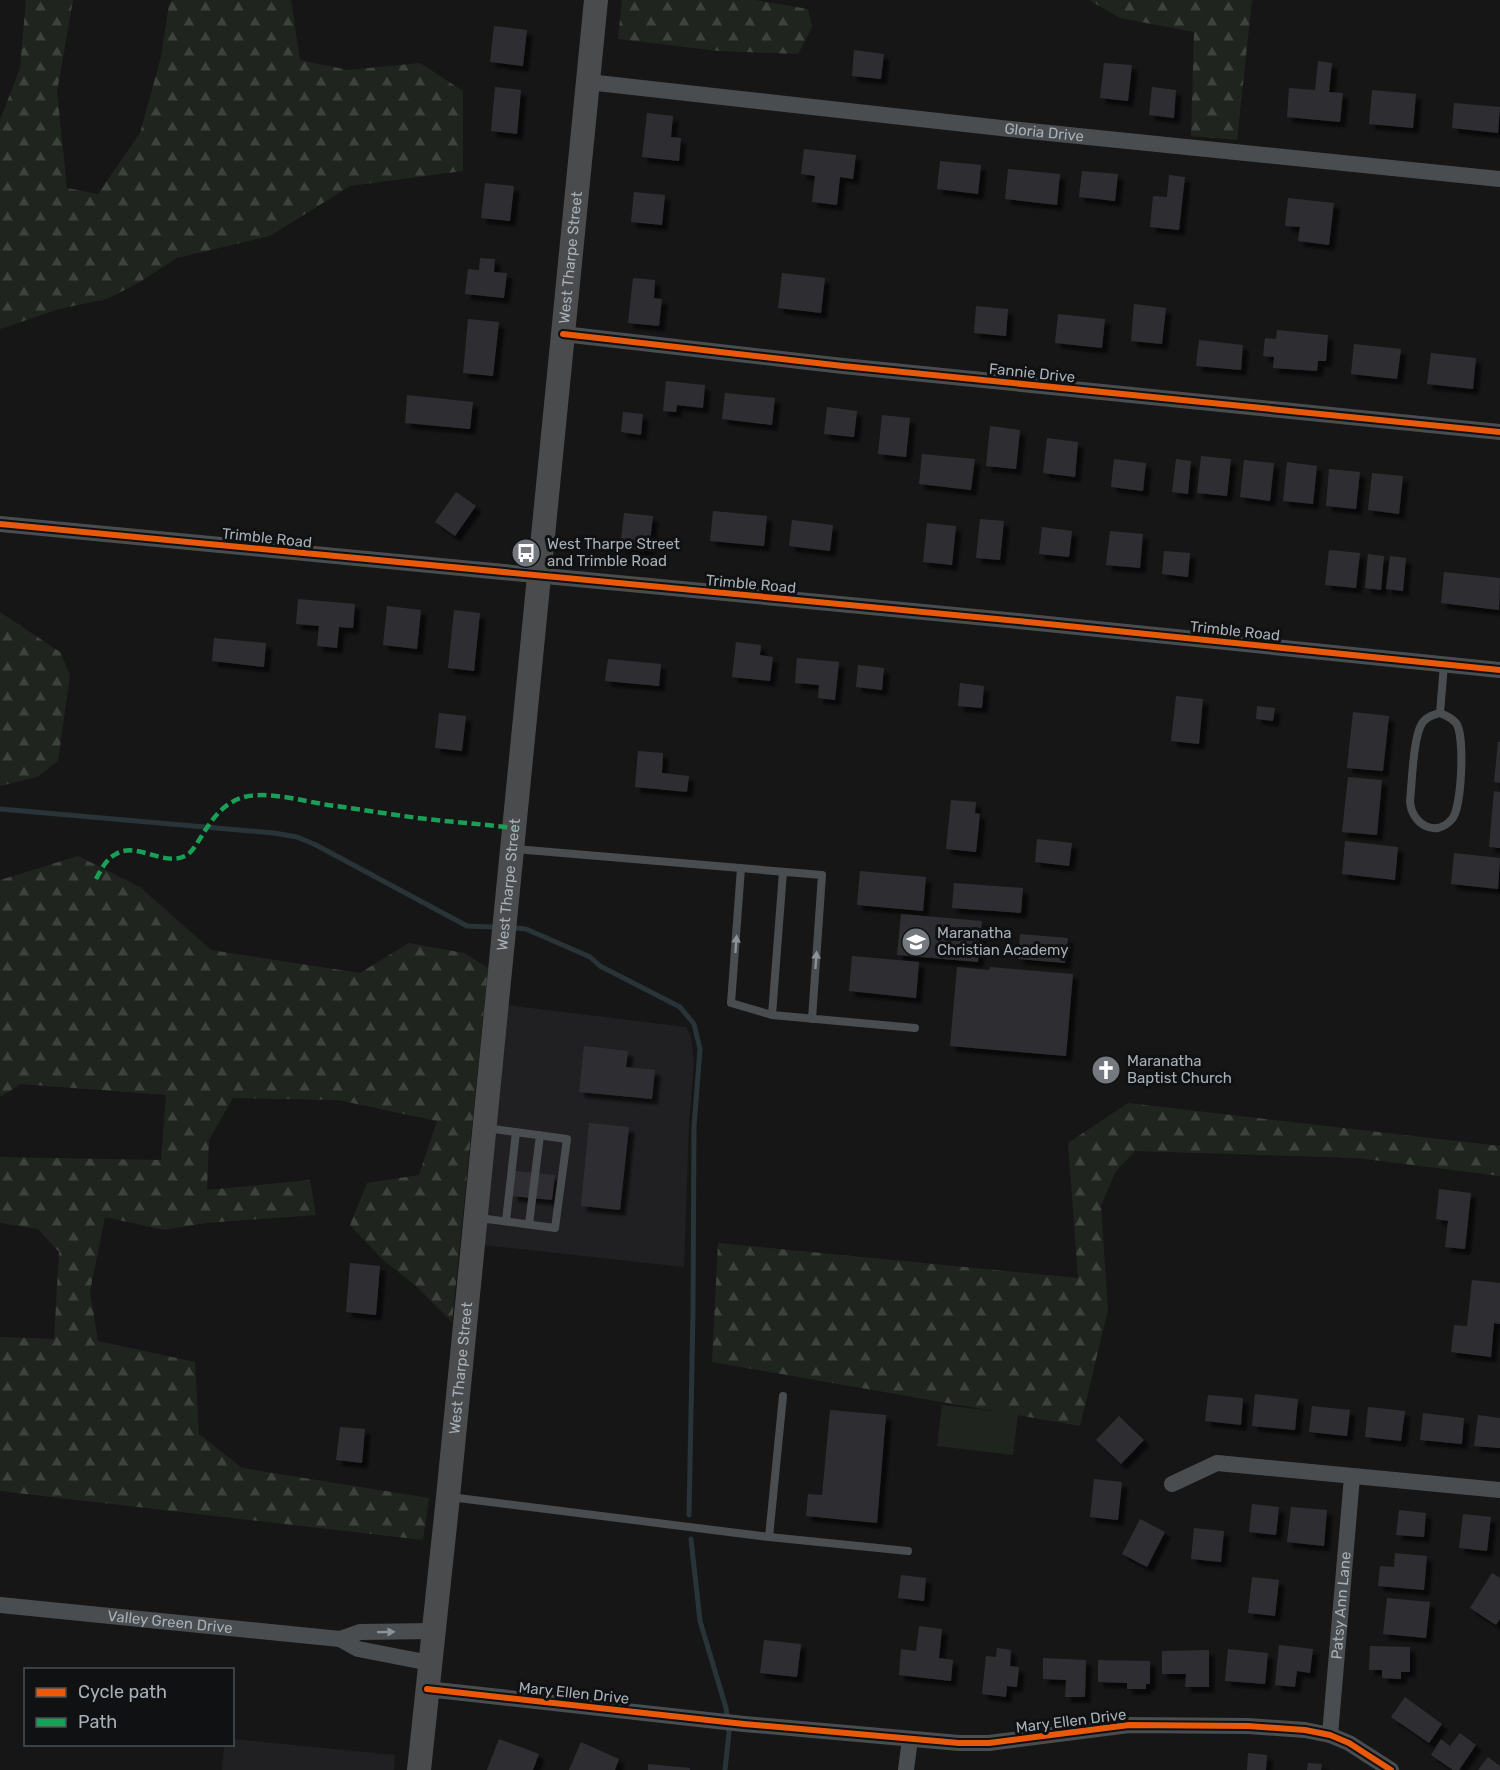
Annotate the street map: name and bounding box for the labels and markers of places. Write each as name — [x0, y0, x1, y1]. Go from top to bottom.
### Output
place label: West Tharpe Street and Trimble Road — [547, 535, 680, 570]
bus stop icon: West Tharpe Street and Trimble Road — [510, 537, 542, 569]
place label: Maranatha Christian Academy — [937, 924, 1068, 959]
school or university icon: Maranatha Christian Academy — [900, 926, 932, 958]
place label: Maranatha Baptist Church — [1127, 1052, 1232, 1087]
church icon: Maranatha Baptist Church — [1090, 1054, 1122, 1086]

